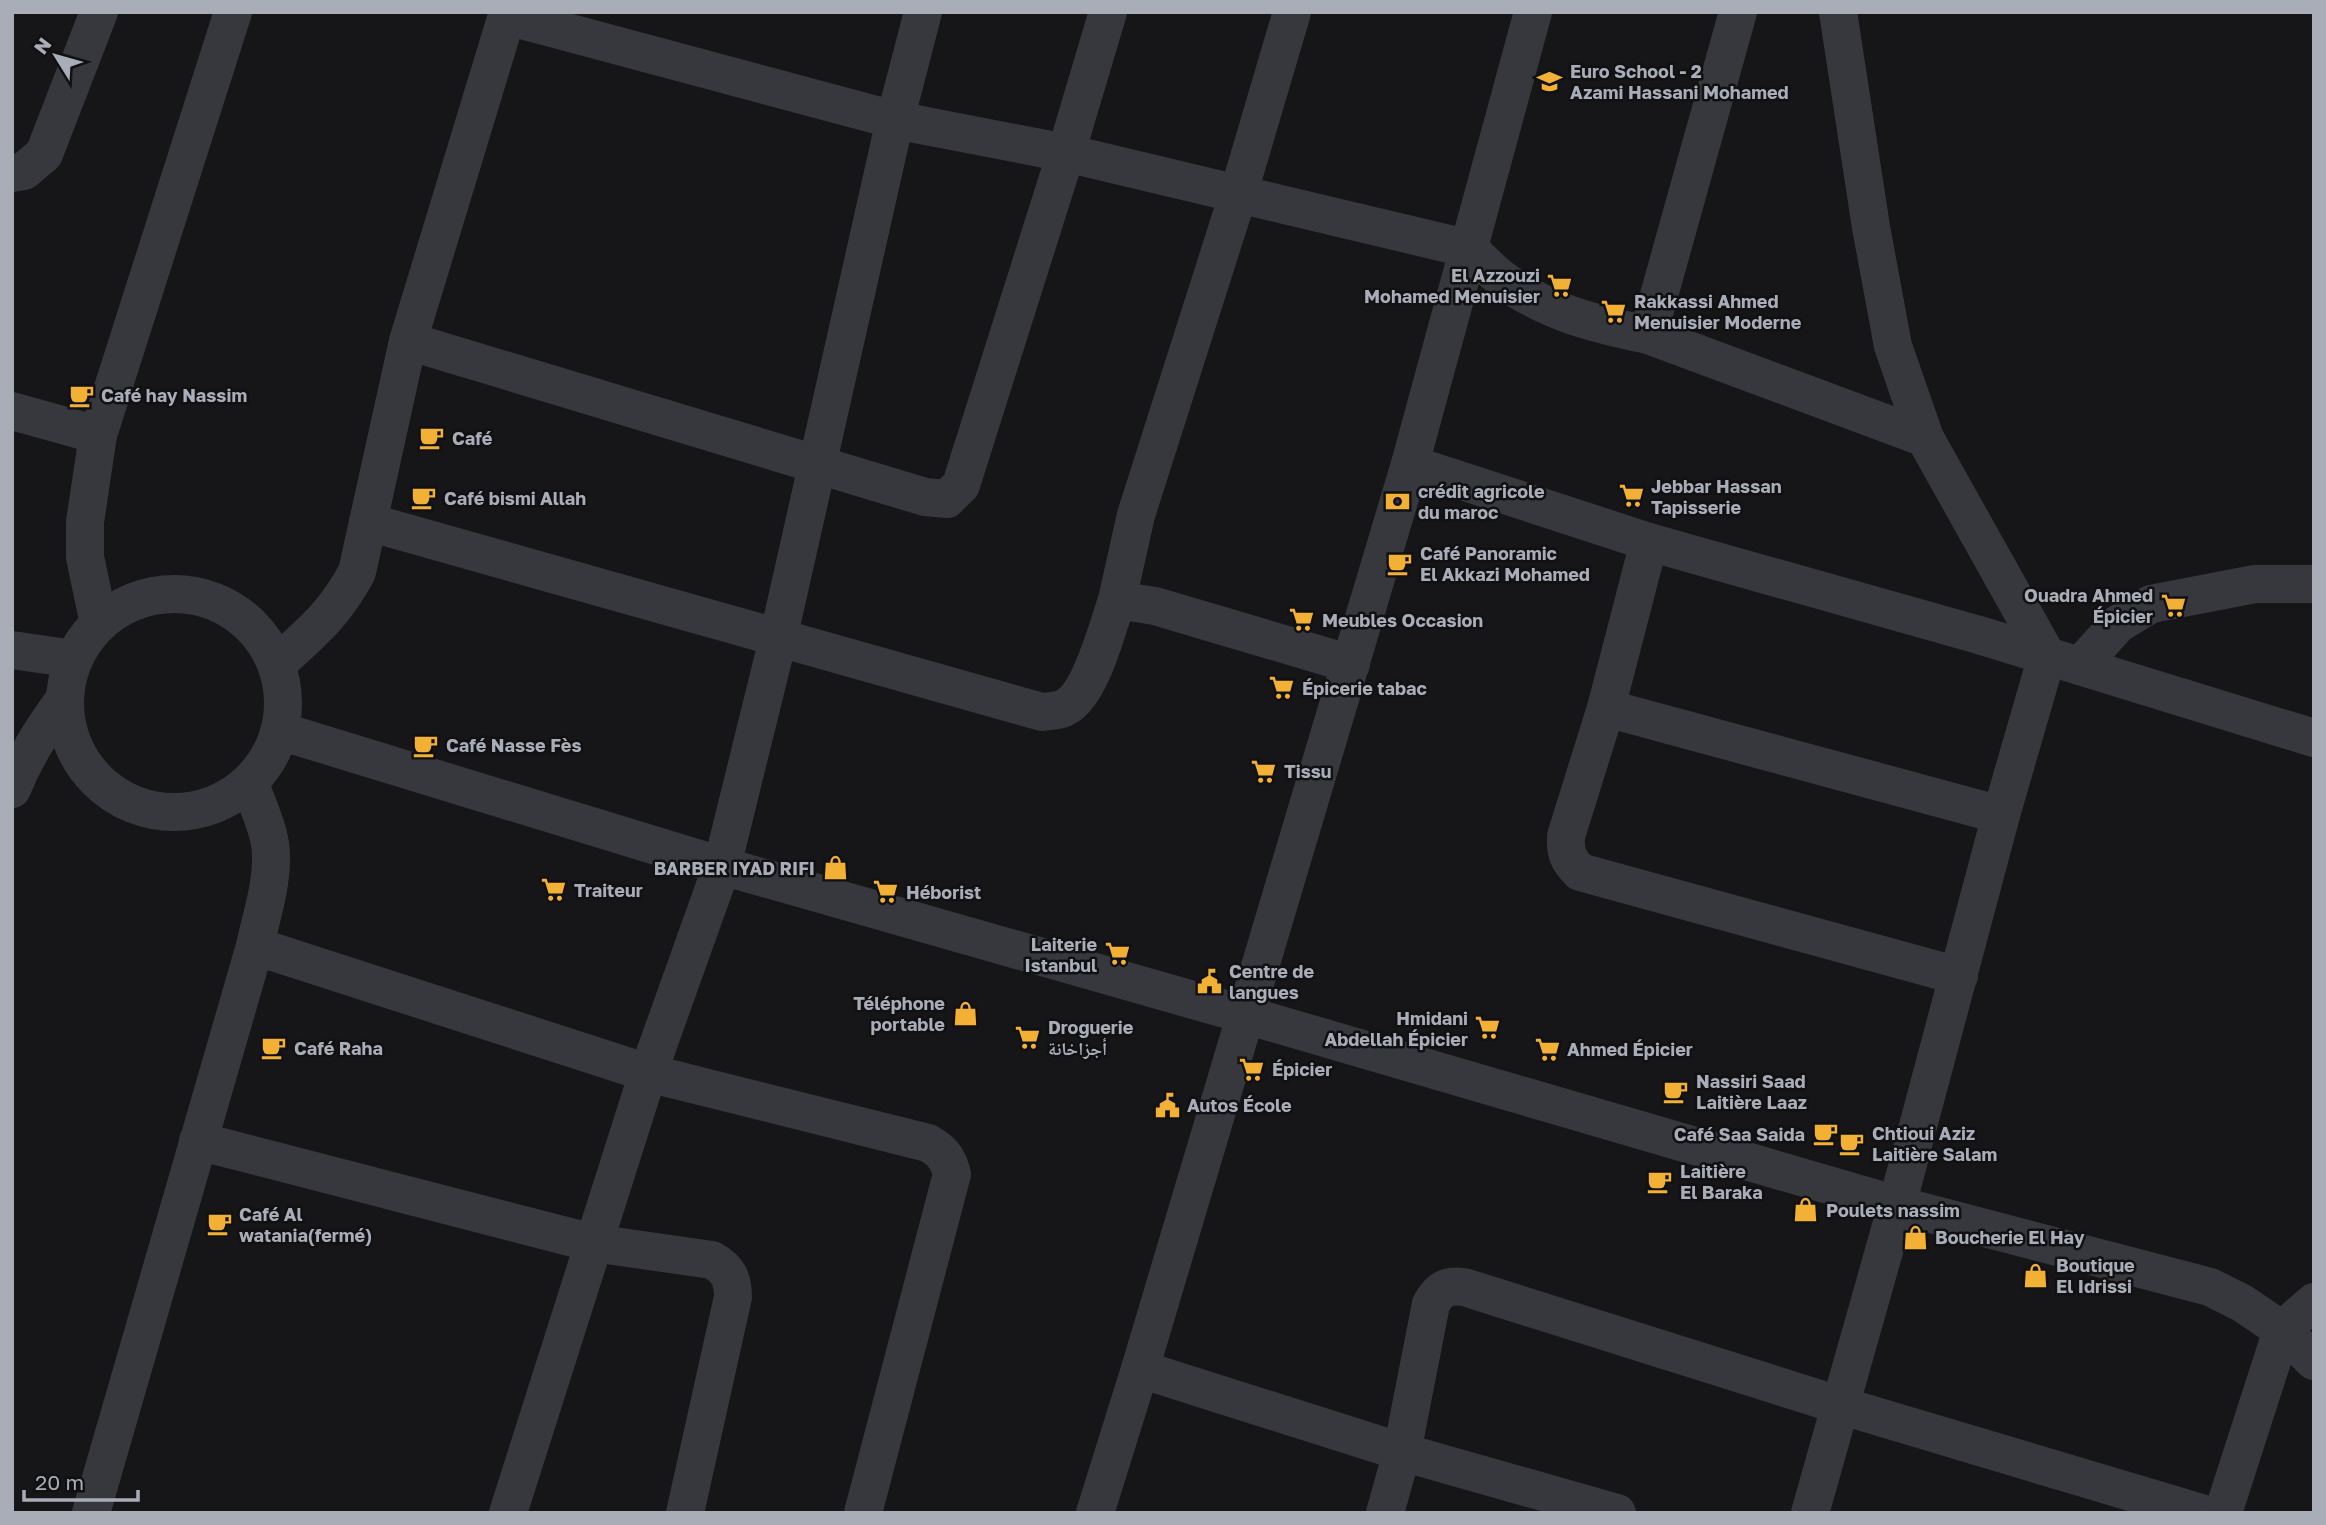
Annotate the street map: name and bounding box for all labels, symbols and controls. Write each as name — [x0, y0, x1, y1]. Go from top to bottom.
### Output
north arrow — [21, 21, 91, 91]
text: N — [28, 33, 56, 58]
place label: Euro School - 2 Azami Hassani Mohamed — [1570, 60, 1789, 103]
school or university icon: Euro School - 2 Azami Hassani Mohamed — [1536, 67, 1564, 95]
place label: El Azzouzi Mohamed Menuisier — [1364, 264, 1540, 307]
supermarket icon: El Azzouzi Mohamed Menuisier — [1546, 271, 1574, 299]
place label: Rakkassi Ahmed Menuisier Moderne — [1634, 290, 1802, 333]
supermarket icon: Rakkassi Ahmed Menuisier Moderne — [1600, 297, 1628, 325]
cafe icon: Café hay Nassim — [67, 381, 95, 409]
place label: Café hay Nassim — [101, 384, 247, 406]
cafe icon: Café — [418, 424, 446, 452]
place label: Café — [452, 427, 493, 449]
place label: Jebbar Hassan Tapisserie — [1651, 475, 1782, 518]
place label: crédit agricole du maroc — [1418, 480, 1545, 523]
supermarket icon: Jebbar Hassan Tapisserie — [1617, 482, 1645, 510]
cafe icon: Café bismi Allah — [410, 484, 438, 512]
place label: Café bismi Allah — [444, 487, 586, 509]
bank icon: crédit agricole du maroc — [1384, 487, 1412, 515]
place label: Café Panoramic El Akkazi Mohamed — [1420, 542, 1590, 585]
cafe icon: Café Panoramic El Akkazi Mohamed — [1386, 549, 1414, 577]
place label: Ouadra Ahmed Épicier — [2024, 584, 2153, 627]
supermarket icon: Ouadra Ahmed Épicier — [2159, 591, 2187, 619]
supermarket icon: Meubles Occasion — [1288, 606, 1316, 634]
place label: Meubles Occasion — [1322, 609, 1483, 631]
supermarket icon: Épicerie tabac — [1268, 674, 1296, 702]
place label: Épicerie tabac — [1302, 677, 1427, 699]
cafe icon: Café Nasse Fès — [412, 731, 440, 759]
place label: Café Nasse Fès — [446, 734, 581, 756]
supermarket icon: Tissu — [1250, 757, 1278, 785]
place label: Tissu — [1284, 760, 1332, 782]
shop icon: BARBER IYAD RIFI — [821, 854, 849, 882]
place label: BARBER IYAD RIFI — [654, 857, 815, 879]
supermarket icon: Traiteur — [540, 876, 568, 904]
supermarket icon: Héborist — [872, 878, 900, 906]
place label: Traiteur — [574, 879, 643, 901]
place label: Héborist — [906, 881, 981, 903]
place label: Laiterie Istanbul — [1025, 933, 1097, 976]
supermarket icon: Laiterie Istanbul — [1103, 940, 1131, 968]
place label: Centre de langues — [1229, 960, 1314, 1003]
public building icon: Centre de langues — [1195, 967, 1223, 995]
place label: Téléphone portable — [853, 992, 945, 1035]
shop icon: Téléphone portable — [951, 999, 979, 1027]
place label: Hmidani Abdellah Épicier — [1324, 1007, 1468, 1050]
supermarket icon: Hmidani Abdellah Épicier — [1474, 1014, 1502, 1042]
place label: Droguerie أجزاخانة — [1048, 1016, 1134, 1059]
supermarket icon: Droguerie أجزاخانة — [1014, 1023, 1042, 1051]
cafe icon: Café Raha — [260, 1034, 288, 1062]
supermarket icon: Ahmed Épicier — [1533, 1035, 1561, 1063]
place label: Café Raha — [294, 1037, 383, 1059]
place label: Ahmed Épicier — [1567, 1038, 1693, 1060]
supermarket icon: Épicier — [1238, 1055, 1266, 1083]
place label: Épicier — [1272, 1058, 1332, 1080]
place label: Nassiri Saad Laitière Laaz — [1696, 1070, 1807, 1113]
cafe icon: Nassiri Saad Laitière Laaz — [1662, 1077, 1690, 1105]
public building icon: Autos École — [1153, 1091, 1181, 1119]
place label: Autos École — [1187, 1094, 1292, 1116]
cafe icon: Café Saa Saida — [1811, 1120, 1839, 1148]
place label: Chtioui Aziz Laitière Salam — [1872, 1122, 1997, 1165]
place label: Café Saa Saida — [1674, 1123, 1805, 1145]
cafe icon: Chtioui Aziz Laitière Salam — [1838, 1129, 1866, 1157]
place label: Laitière El Baraka — [1680, 1160, 1763, 1203]
cafe icon: Laitière El Baraka — [1646, 1167, 1674, 1195]
shop icon: Poulets nassim — [1792, 1196, 1820, 1224]
place label: Poulets nassim — [1826, 1199, 1960, 1221]
place label: Café Al watania(fermé) — [239, 1203, 372, 1246]
cafe icon: Café Al watania(fermé) — [205, 1210, 233, 1238]
shop icon: Boucherie El Hay — [1901, 1223, 1929, 1251]
place label: Boucherie El Hay — [1935, 1226, 2085, 1248]
place label: Boutique El Idrissi — [2056, 1254, 2135, 1297]
shop icon: Boutique El Idrissi — [2022, 1261, 2050, 1289]
scale bar — [24, 1458, 138, 1502]
text: 20 m — [35, 1469, 84, 1495]

